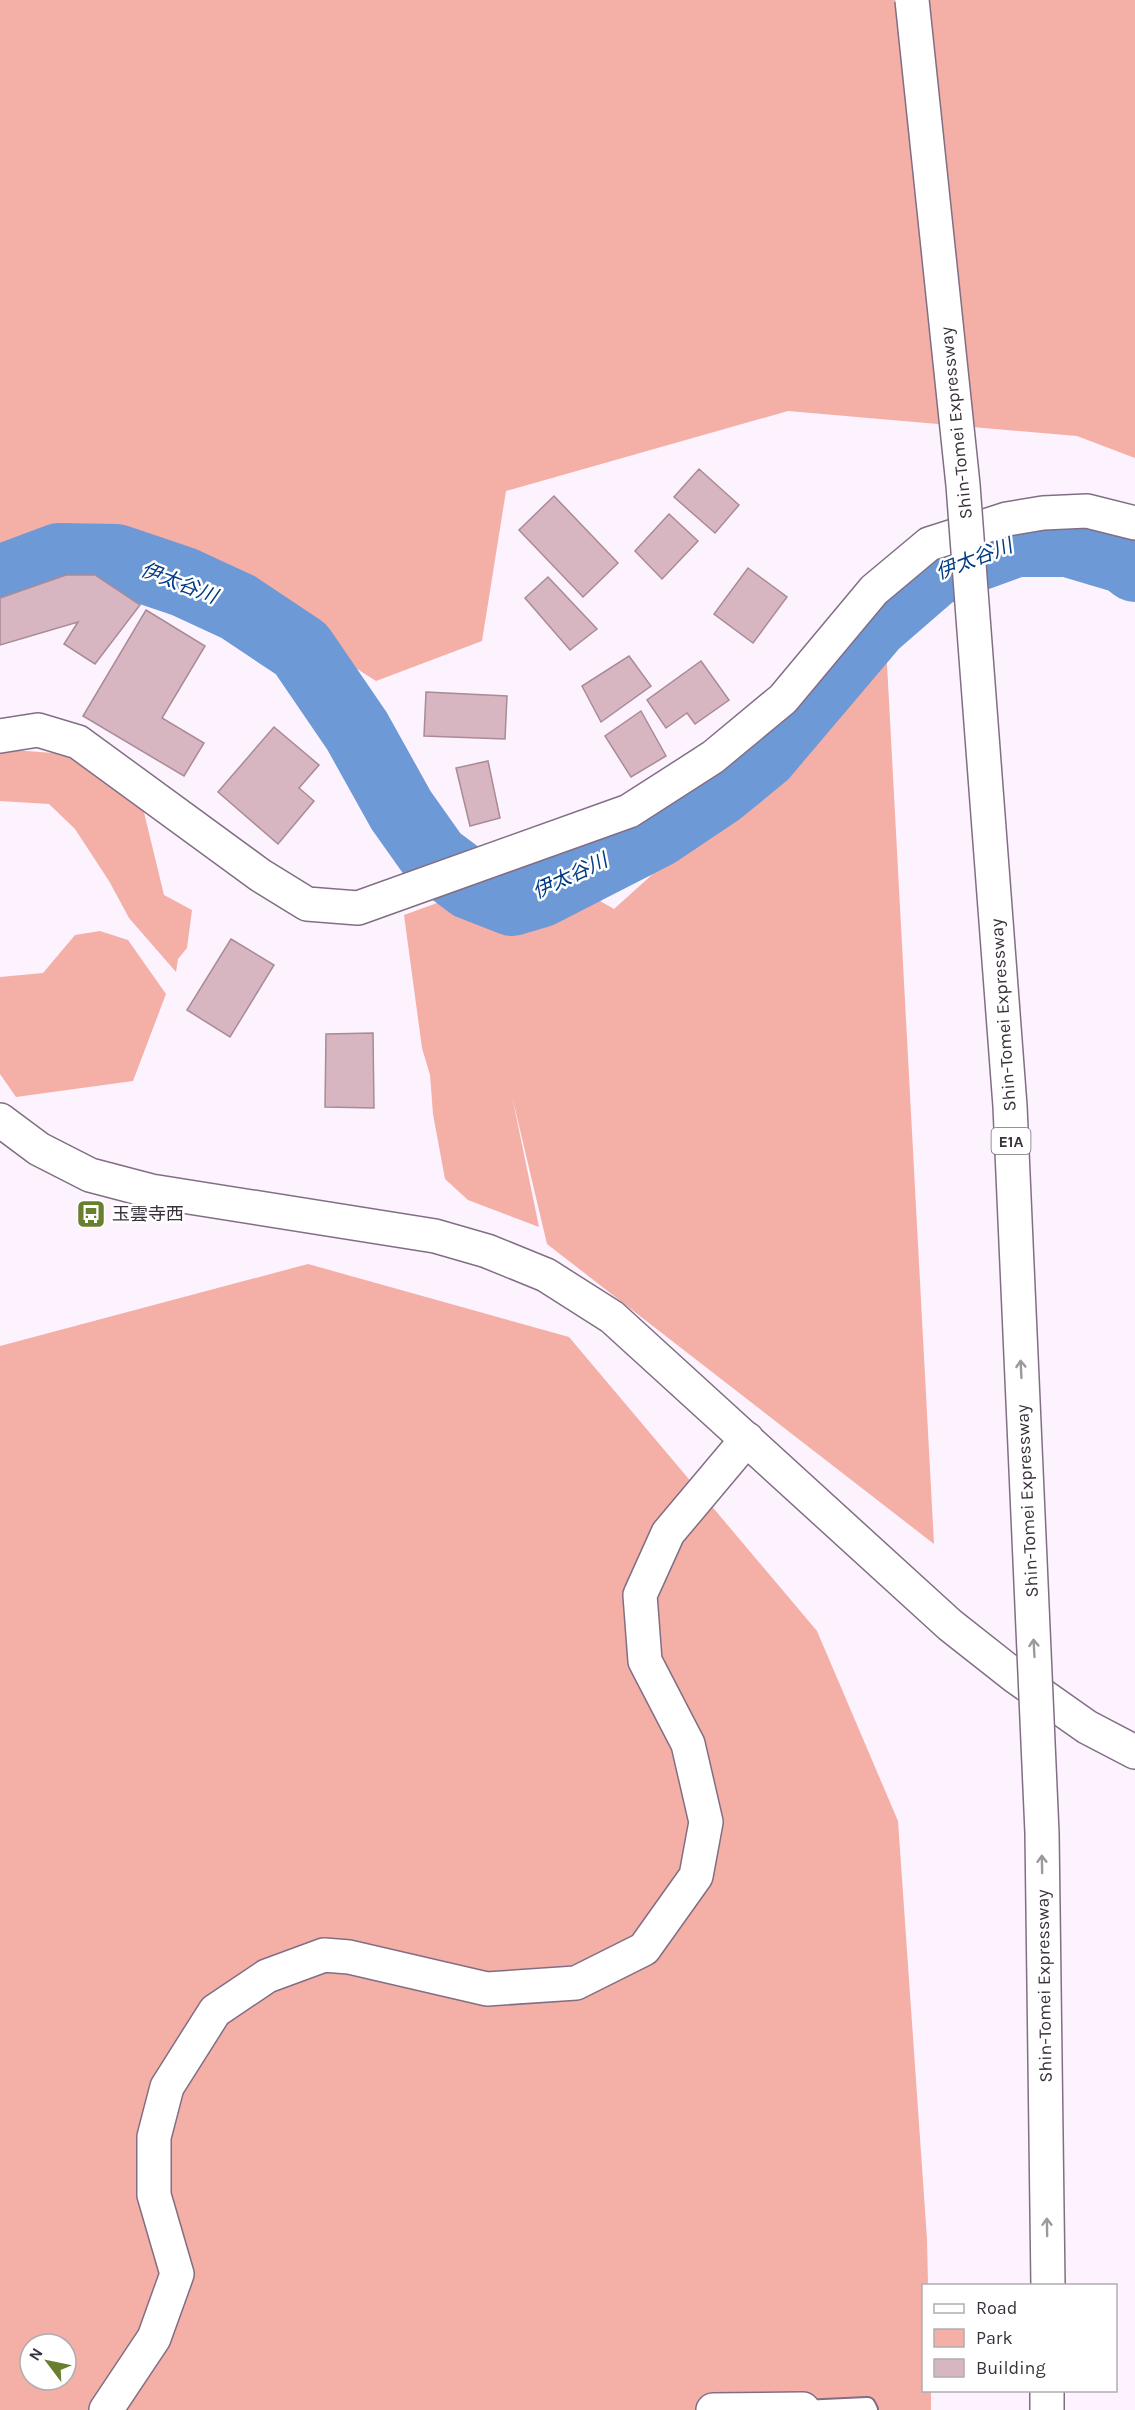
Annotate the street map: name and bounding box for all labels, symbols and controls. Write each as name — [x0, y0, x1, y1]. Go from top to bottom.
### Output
street label: Shin-Tomei Expressway — [935, 325, 977, 520]
water label: 伊太谷川 — [933, 533, 1017, 584]
water label: 伊太谷川 — [138, 558, 222, 609]
water label: 伊太谷川 — [529, 848, 613, 903]
street label: Shin-Tomei Expressway — [985, 917, 1021, 1112]
road number: E1A — [992, 1128, 1030, 1154]
bus stop icon: 玉雲寺西 — [75, 1198, 107, 1230]
place label: 玉雲寺西 — [112, 1203, 184, 1225]
one-way arrow — [1016, 1360, 1027, 1380]
street label: Shin-Tomei Expressway — [1011, 1403, 1043, 1598]
one-way arrow — [1028, 1639, 1039, 1659]
one-way arrow — [1037, 1855, 1048, 1875]
street label: Shin-Tomei Expressway — [1031, 1889, 1057, 2083]
one-way arrow — [1042, 2218, 1053, 2238]
legend — [922, 2284, 1117, 2392]
text: Road — [976, 2297, 1017, 2319]
text: Park — [976, 2327, 1013, 2349]
north arrow — [18, 2332, 78, 2392]
text: N — [25, 2344, 47, 2364]
text: Building — [976, 2357, 1046, 2379]

